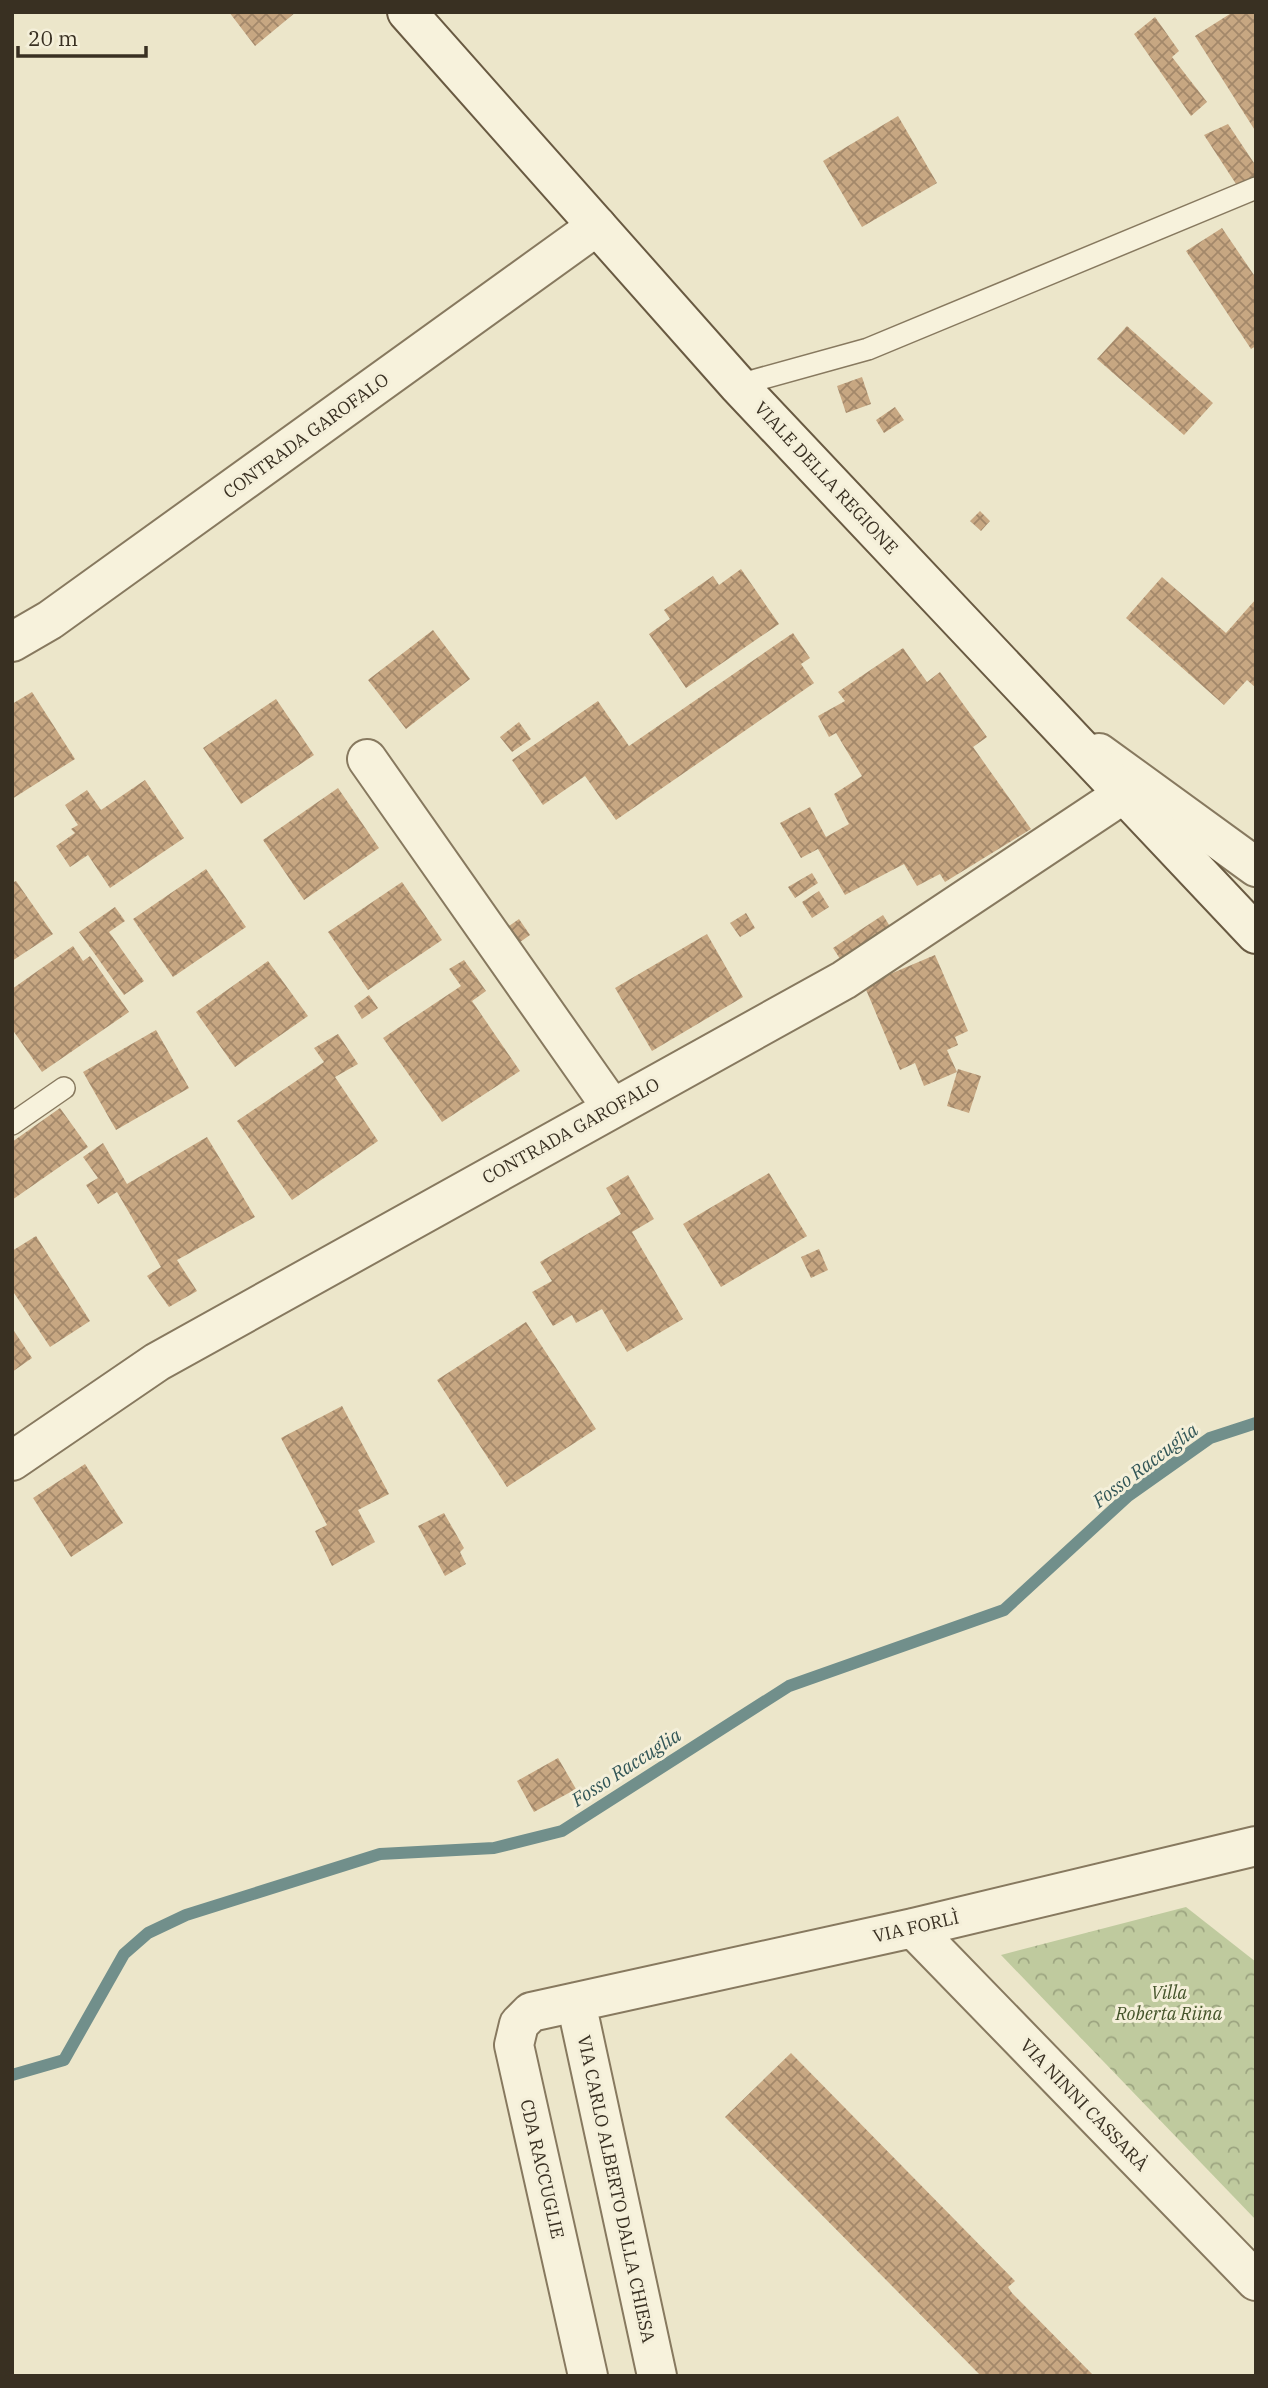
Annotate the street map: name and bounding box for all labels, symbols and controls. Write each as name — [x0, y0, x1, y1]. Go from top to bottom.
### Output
scale bar — [18, 14, 145, 58]
text: 20 m — [28, 24, 78, 52]
street label: CONTRADA GAROFALO — [218, 368, 393, 503]
street label: VIALE DELLA REGIONE — [750, 396, 903, 559]
street label: CONTRADA GAROFALO — [478, 1072, 664, 1189]
water label: Fosso Raccuglia — [1087, 1417, 1203, 1513]
water label: Fosso Raccuglia — [566, 1722, 686, 1812]
street label: VIA FORLÌ — [871, 1905, 961, 1948]
park label: Villa Roberta Riina — [1115, 1981, 1223, 2025]
street label: VIA CARLO ALBERTO DALLA CHIESA — [573, 2033, 661, 2346]
street label: VIA NINNI CASSARÀ — [1015, 2034, 1154, 2176]
street label: CDA RACCUGLIE — [515, 2097, 570, 2241]

